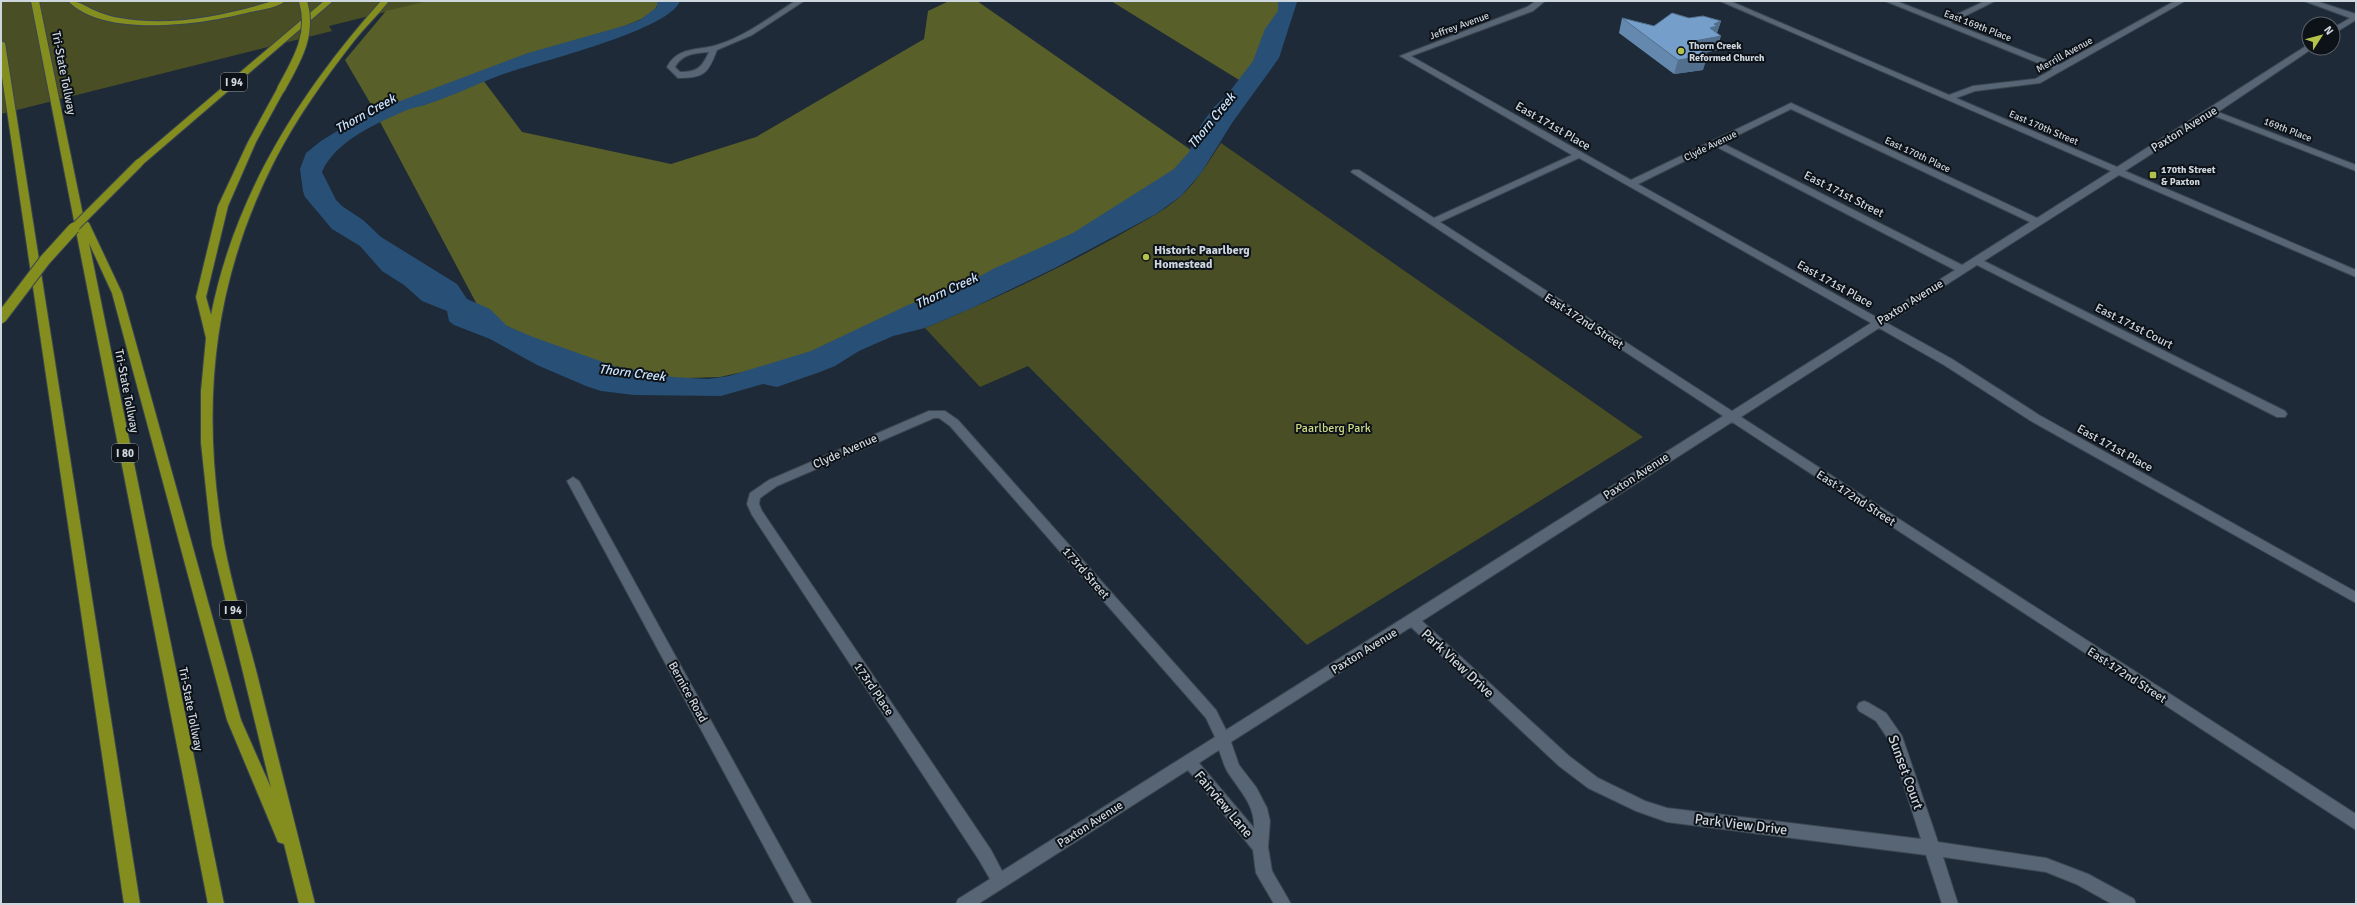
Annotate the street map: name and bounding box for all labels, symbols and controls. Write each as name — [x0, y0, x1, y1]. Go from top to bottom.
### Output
street label: East 169th Place — [1942, 8, 2013, 44]
street label: Jeffrey Avenue — [1428, 10, 1491, 42]
north arrow — [2301, 16, 2341, 56]
text: N — [2321, 23, 2336, 37]
street label: Tri-State Tollway — [48, 30, 79, 117]
street label: Merrill Avenue — [2034, 34, 2095, 75]
place label: Thorn Creek Reformed Church — [1689, 40, 1765, 64]
marker: Thorn Creek Reformed Church — [1676, 46, 1686, 56]
road number: I 94 — [221, 73, 247, 91]
water label: Thorn Creek — [1185, 88, 1240, 152]
water label: Thorn Creek — [332, 90, 400, 137]
street label: East 171st Place — [1512, 99, 1593, 154]
street label: Paxton Avenue — [2148, 103, 2220, 156]
street label: East 170th Street — [2007, 108, 2081, 148]
street label: 169th Place — [2262, 115, 2313, 145]
street label: Clyde Avenue — [1682, 128, 1739, 164]
street label: East 170th Place — [1883, 134, 1952, 175]
place label: 170th Street & Paxton — [2161, 164, 2216, 188]
street label: East 171st Street — [1801, 168, 1886, 221]
marker: 170th Street & Paxton — [2148, 170, 2158, 180]
place label: Historic Paarlberg Homestead — [1154, 243, 1250, 272]
marker: Historic Paarlberg Homestead — [1141, 252, 1151, 262]
street label: East 171st Place — [1794, 257, 1875, 311]
water label: Thorn Creek — [913, 269, 981, 312]
street label: Paxton Avenue — [1874, 276, 1946, 329]
street label: East 172nd Street — [1541, 290, 1626, 353]
street label: East 171st Court — [2092, 300, 2175, 352]
street label: Tri-State Tollway — [111, 348, 142, 435]
water label: Thorn Creek — [598, 361, 668, 385]
park label: Paarlberg Park — [1295, 421, 1371, 436]
street label: East 171st Place — [2074, 421, 2155, 475]
street label: Clyde Avenue — [811, 431, 880, 472]
road number: I 80 — [112, 444, 138, 462]
street label: Paxton Avenue — [1601, 450, 1672, 503]
street label: East 172nd Street — [1813, 467, 1898, 530]
street label: 173rd Street — [1059, 544, 1112, 602]
road number: I 94 — [220, 601, 246, 619]
street label: Paxton Avenue — [1328, 625, 1400, 678]
street label: Park View Drive — [1418, 625, 1498, 701]
street label: East 172nd Street — [2084, 644, 2169, 707]
street label: Bernice Road — [665, 659, 710, 725]
street label: 173rd Place — [850, 660, 897, 719]
street label: Tri-State Tollway — [175, 666, 206, 753]
street label: Sunset Court — [1884, 733, 1927, 812]
street label: Fairview Lane — [1191, 767, 1257, 841]
street label: Paxton Avenue — [1055, 798, 1126, 851]
street label: Park View Drive — [1694, 810, 1788, 839]

